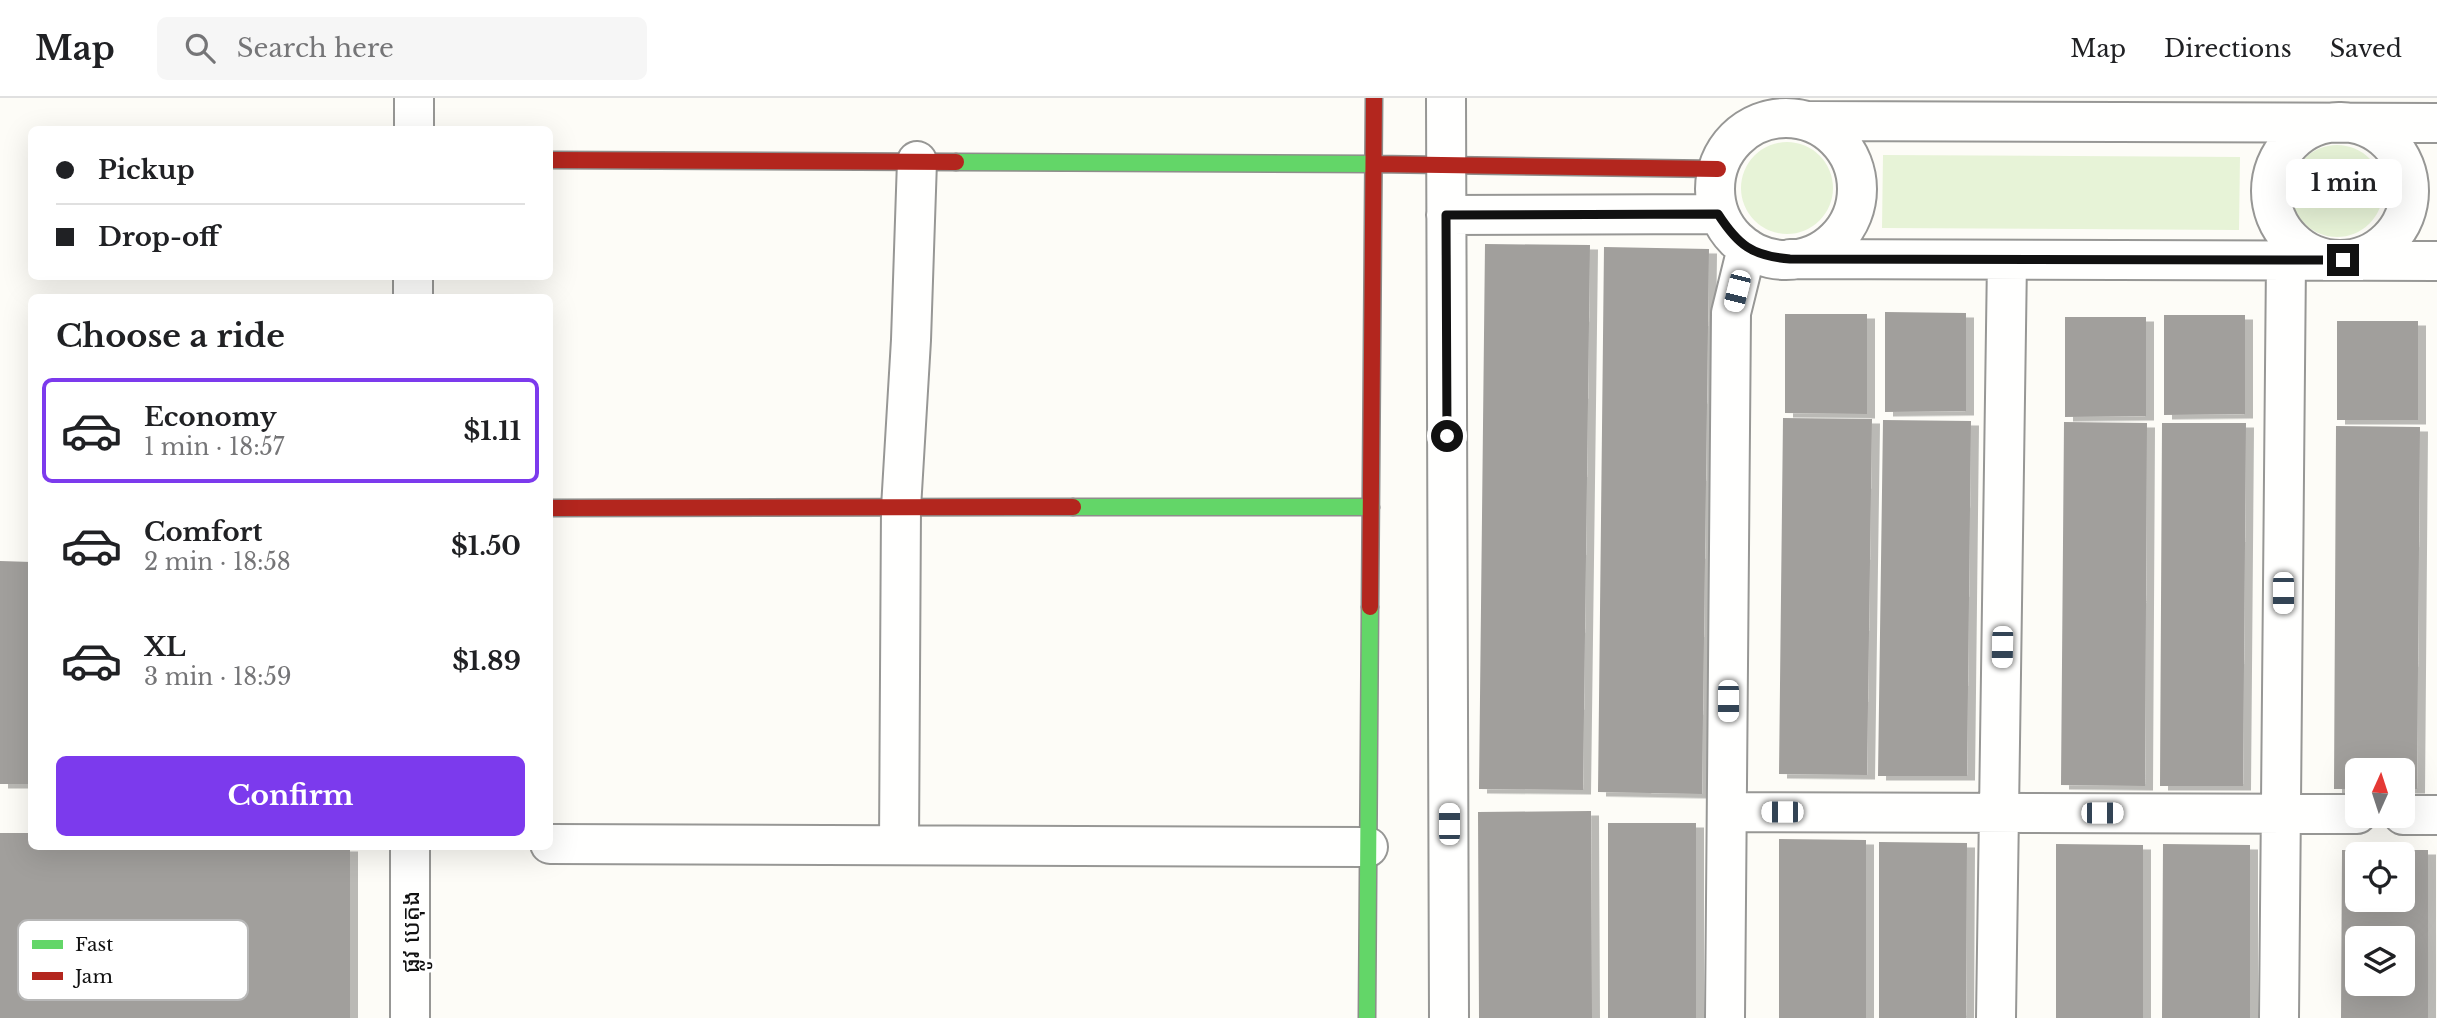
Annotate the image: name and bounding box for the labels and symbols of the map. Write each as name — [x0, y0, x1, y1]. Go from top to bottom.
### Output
callout: 1 min — [2285, 158, 2401, 208]
route end — [2327, 244, 2359, 276]
car — [1722, 268, 1753, 314]
route start — [1431, 420, 1463, 452]
car — [2273, 572, 2294, 614]
car — [1992, 626, 2013, 668]
car — [1718, 680, 1739, 722]
north arrow — [2345, 758, 2415, 828]
car — [1762, 802, 1804, 823]
car — [1439, 803, 1460, 845]
car — [2082, 803, 2124, 824]
street label: ផ្លូវ បេតុង — [396, 891, 433, 973]
legend — [18, 920, 248, 1000]
text: Fast — [75, 933, 114, 956]
text: Jam — [72, 965, 113, 988]

